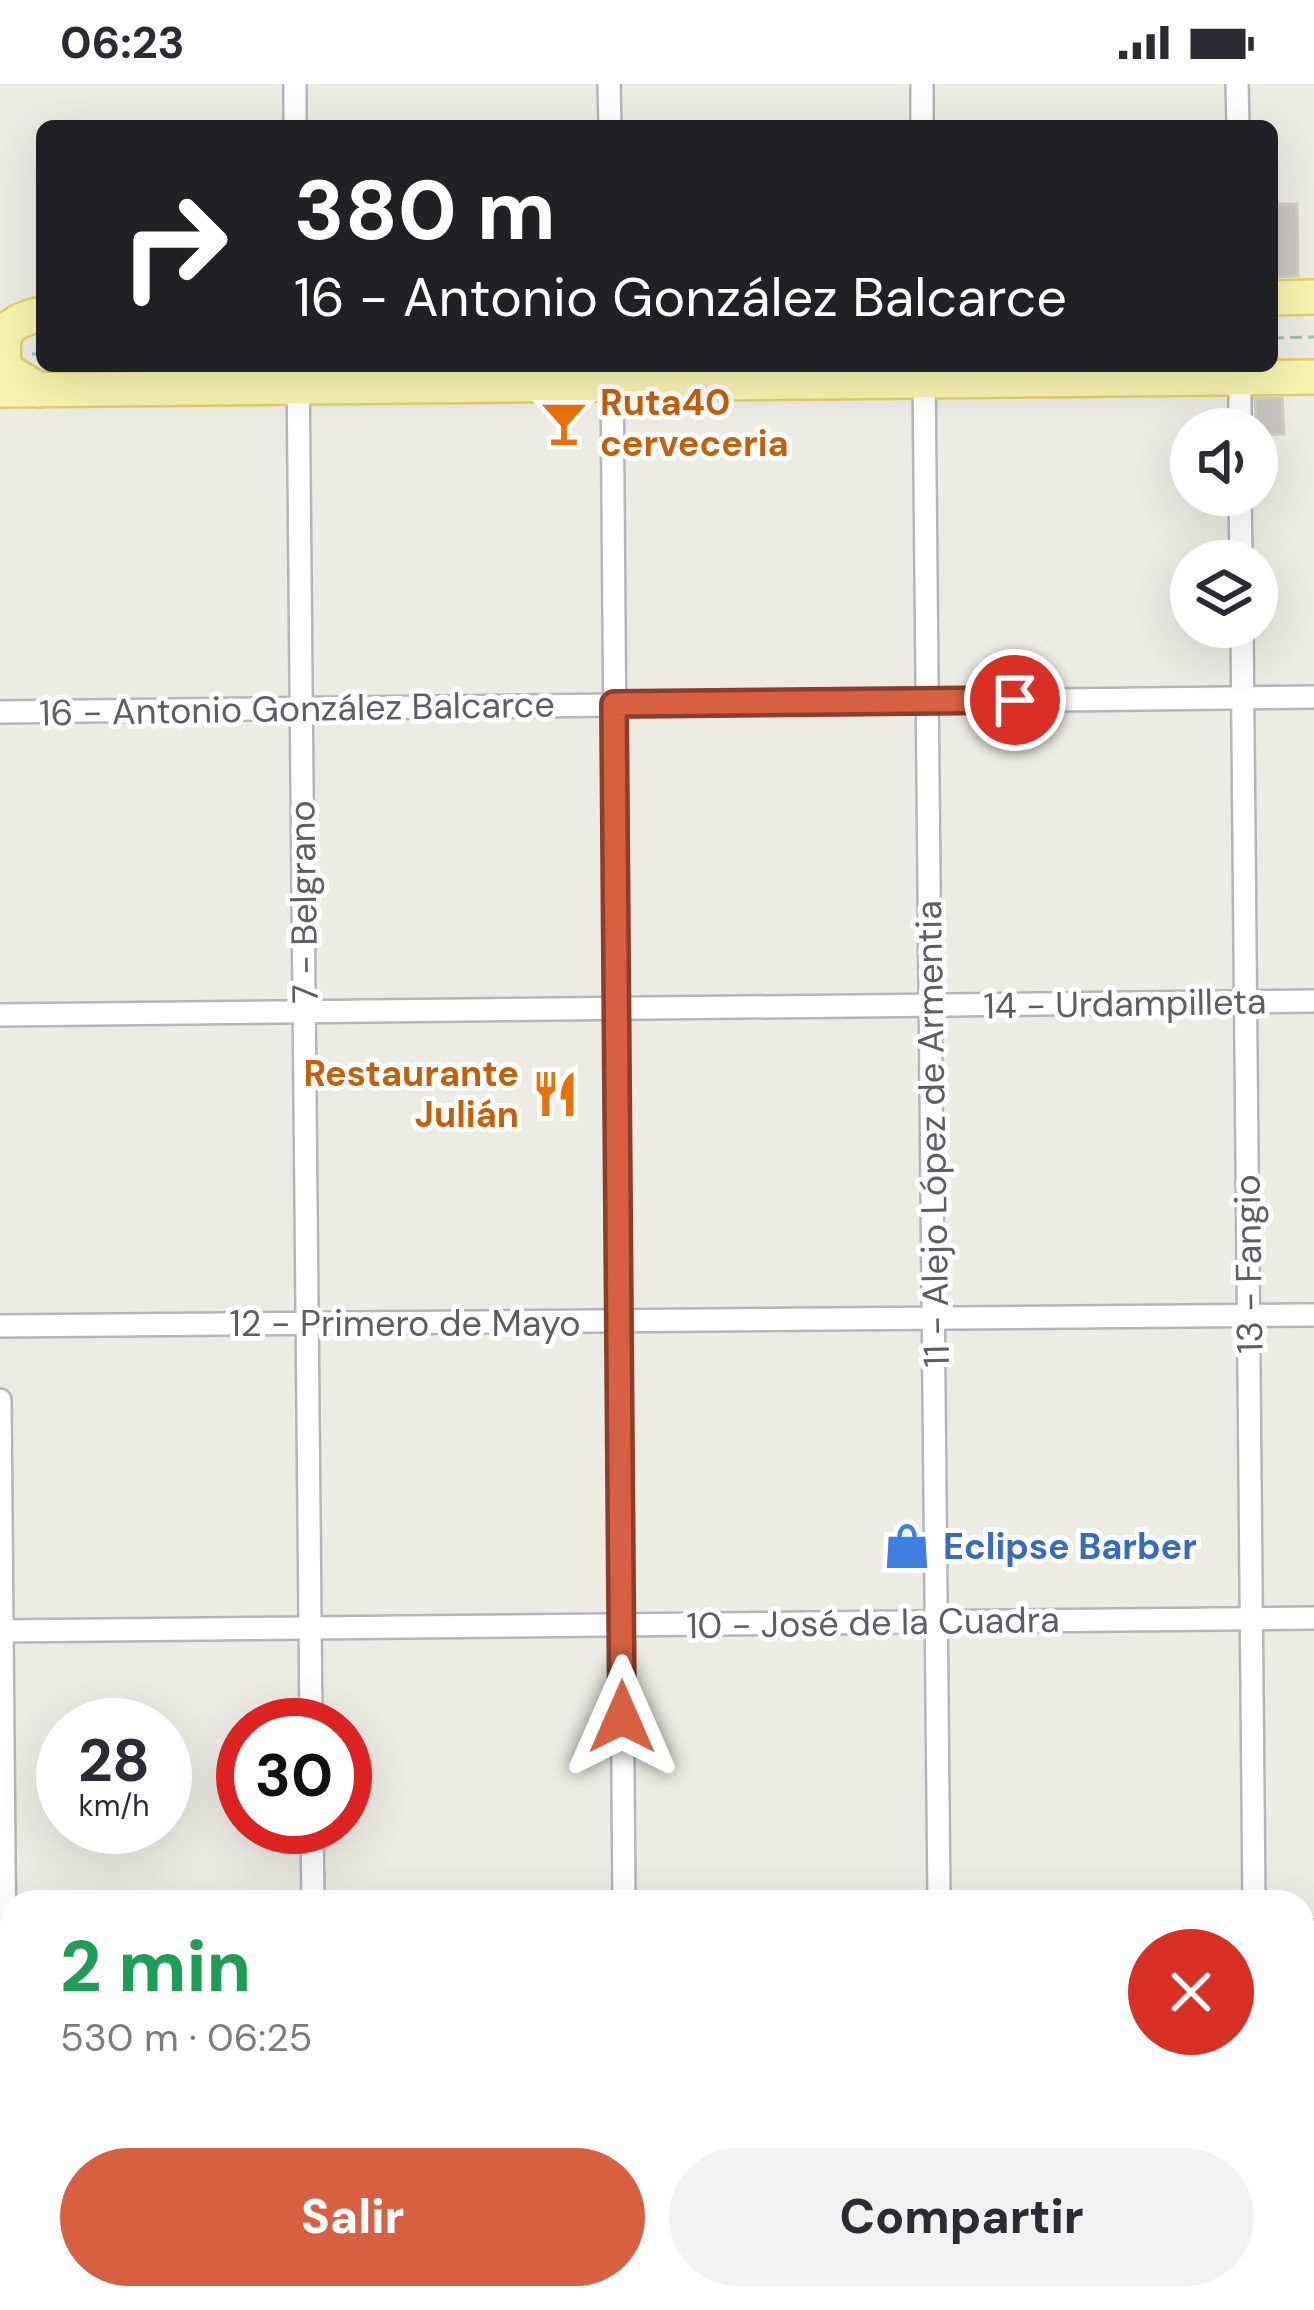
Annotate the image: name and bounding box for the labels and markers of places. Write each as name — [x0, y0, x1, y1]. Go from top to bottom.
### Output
place label: Ruta40 cerveceria — [600, 379, 789, 467]
bar icon: Ruta40 cerveceria — [539, 398, 589, 448]
pin — [964, 649, 1066, 751]
place label: Restaurante Julián — [303, 1050, 519, 1138]
restaurant icon: Restaurante Julián — [530, 1069, 580, 1119]
shop icon: Eclipse Barber — [882, 1521, 932, 1571]
place label: Eclipse Barber — [943, 1523, 1197, 1570]

